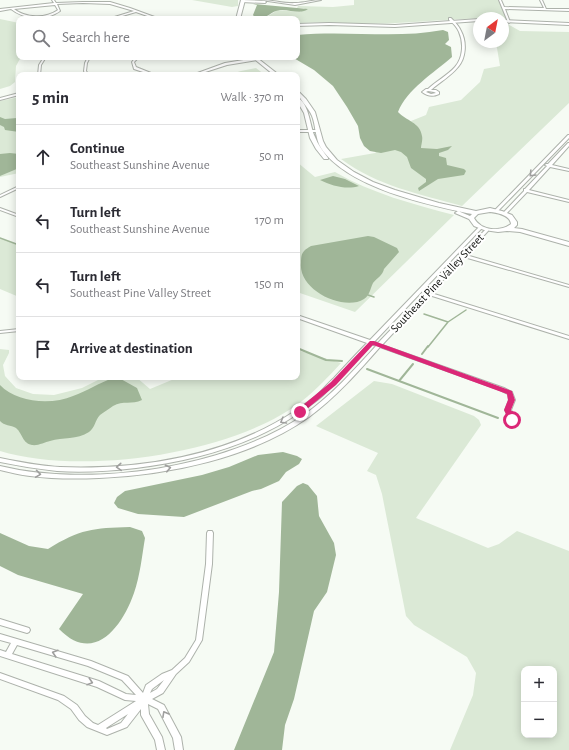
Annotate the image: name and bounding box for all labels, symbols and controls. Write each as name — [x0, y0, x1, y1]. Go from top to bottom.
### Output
north arrow — [473, 12, 509, 48]
search box — [16, 16, 300, 60]
icon: search — [30, 27, 52, 49]
text: Search here — [62, 30, 130, 45]
text: 5 min — [32, 89, 69, 106]
text: Walk · 370 m — [220, 91, 284, 104]
text: Continue — [70, 141, 125, 156]
icon: ahead — [32, 146, 54, 168]
text: 50 m — [259, 150, 284, 163]
text: Southeast Sunshine Avenue — [70, 159, 210, 172]
one-way arrow — [529, 169, 537, 177]
text: Turn left — [70, 205, 121, 220]
icon: left — [32, 210, 54, 232]
text: 170 m — [255, 214, 284, 227]
text: Southeast Sunshine Avenue — [70, 223, 210, 236]
street label: Southeast Pine Valley Street — [388, 231, 487, 335]
text: Turn left — [70, 269, 121, 284]
icon: left — [32, 274, 54, 296]
text: 150 m — [255, 278, 284, 291]
text: Southeast Pine Valley Street — [70, 287, 211, 300]
icon: arrive — [32, 338, 54, 360]
text: Arrive at destination — [70, 341, 193, 356]
route end — [291, 403, 309, 421]
route start — [503, 411, 521, 429]
one-way arrow — [280, 417, 287, 424]
one-way arrow — [116, 463, 122, 472]
one-way arrow — [165, 465, 171, 473]
one-way arrow — [35, 469, 42, 478]
one-way arrow — [51, 649, 58, 658]
map controls — [521, 666, 557, 738]
button: + — [521, 666, 557, 702]
one-way arrow — [87, 677, 94, 685]
button: − — [521, 702, 557, 738]
one-way arrow — [162, 711, 169, 718]

